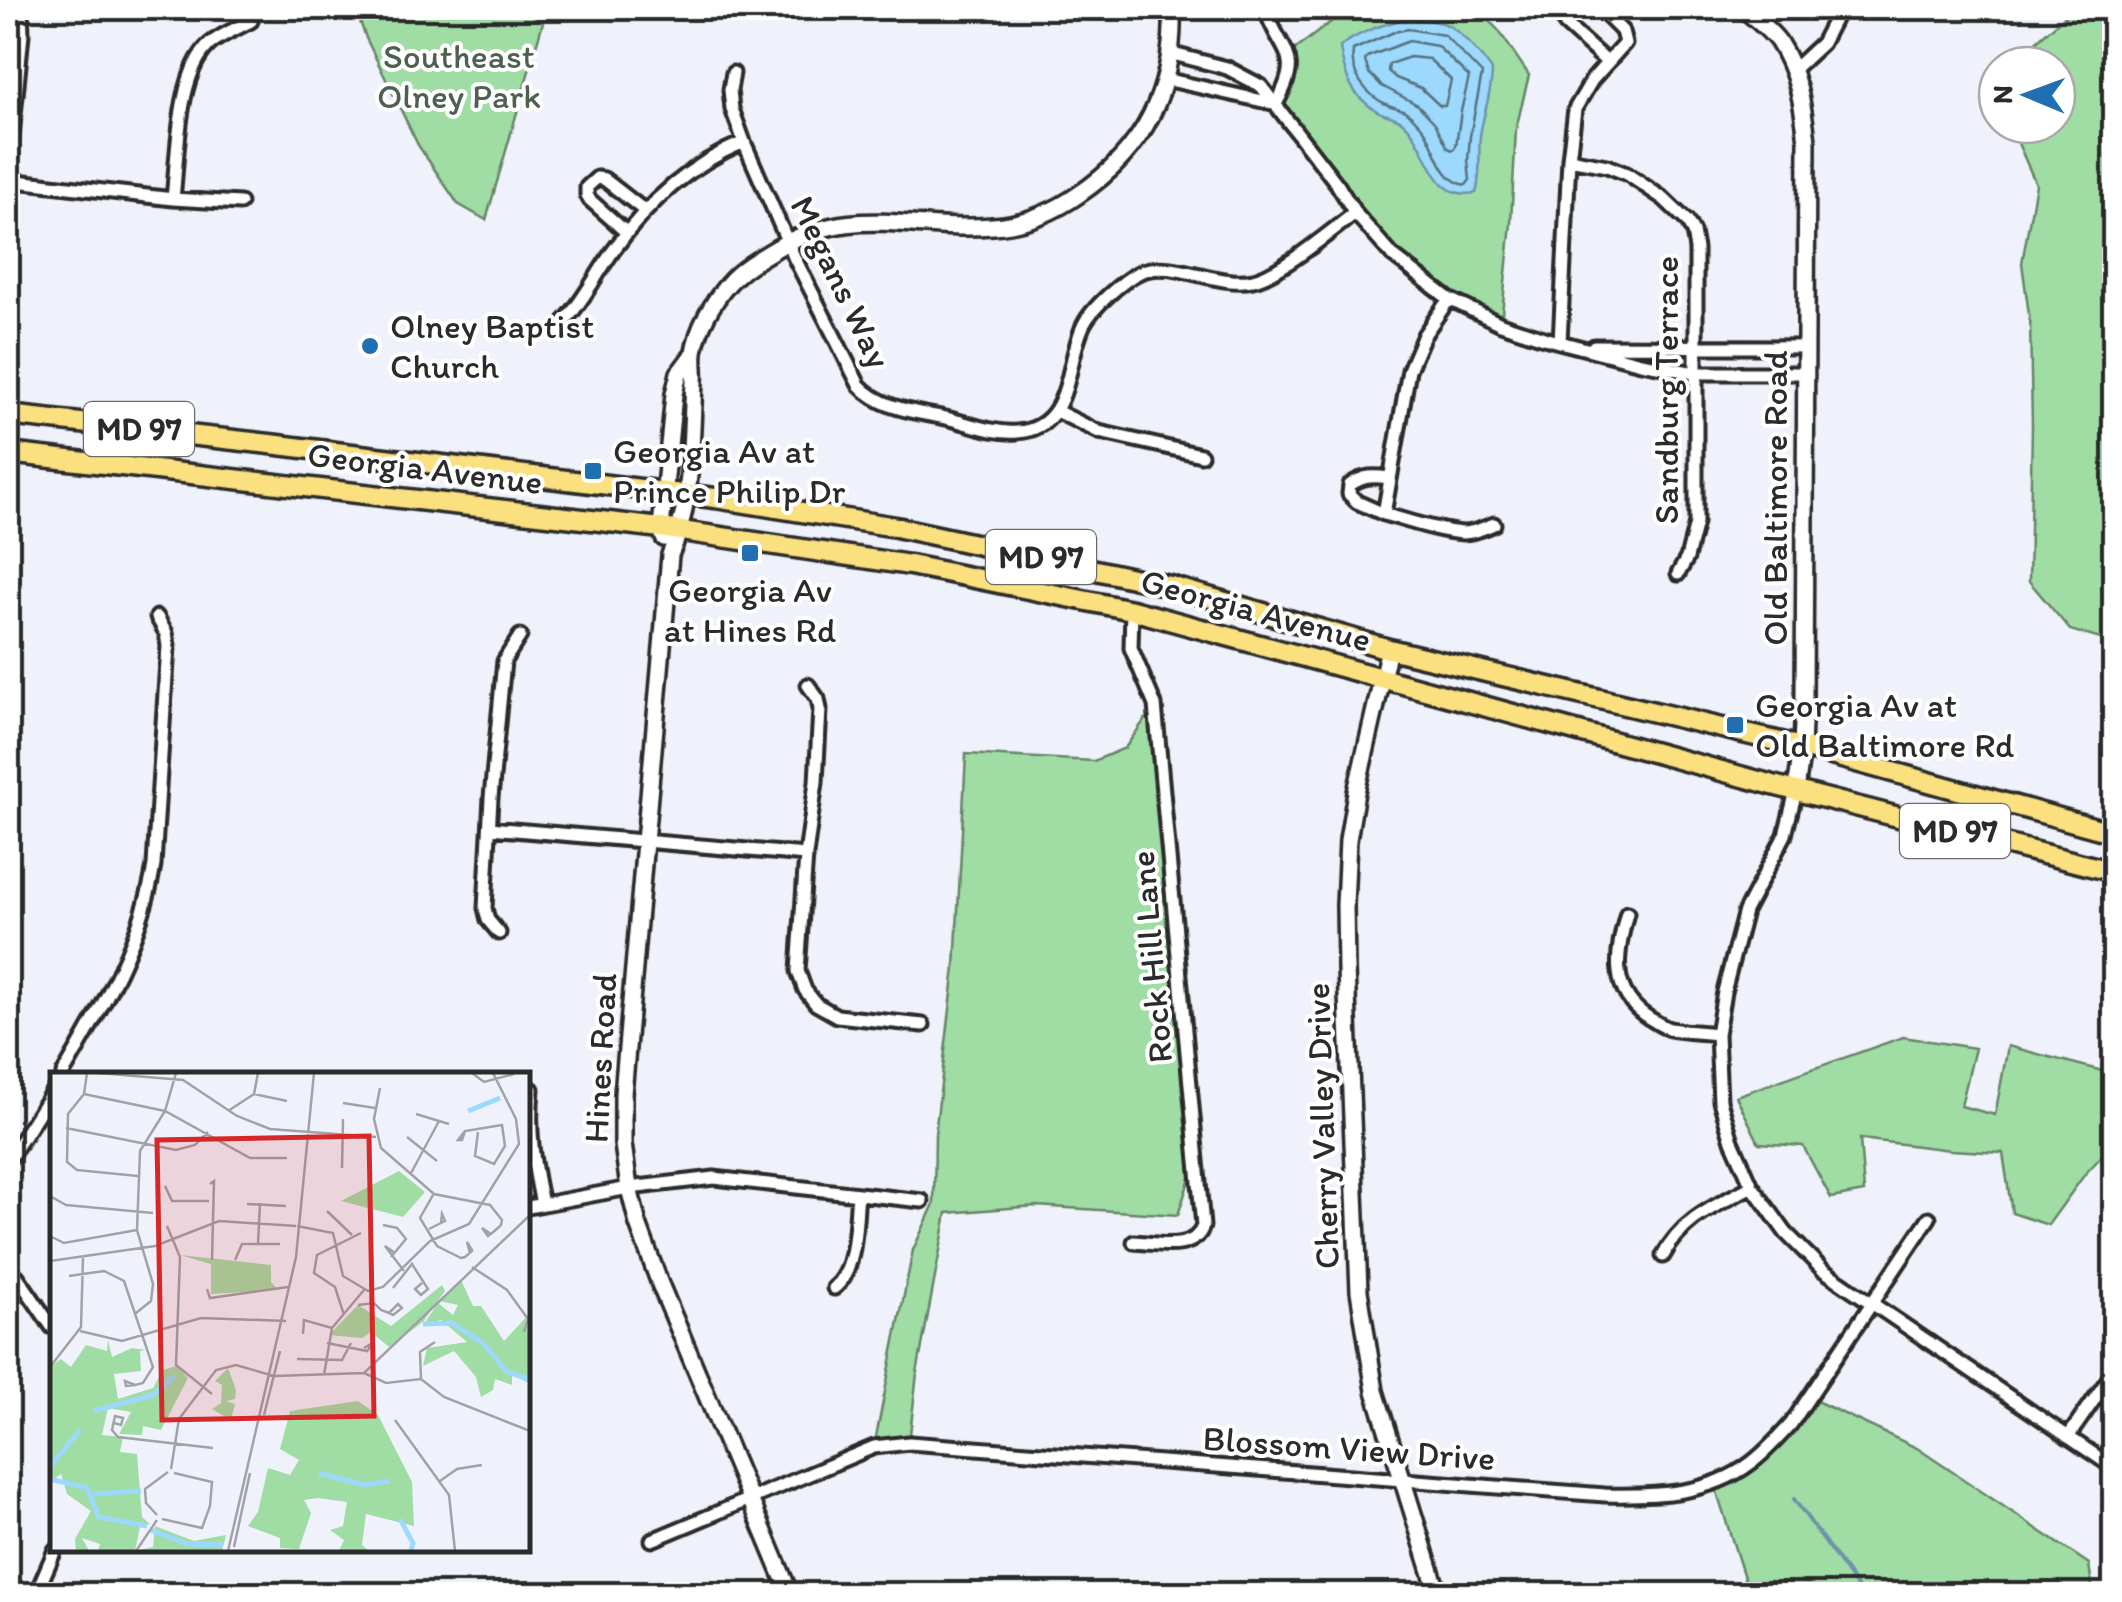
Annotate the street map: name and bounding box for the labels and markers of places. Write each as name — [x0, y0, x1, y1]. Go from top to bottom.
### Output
place label: Olney Baptist Church — [390, 305, 594, 387]
marker: Olney Baptist Church — [359, 335, 381, 357]
place label: Georgia Av at Prince Philip Dr — [613, 430, 846, 512]
marker: Georgia Av at Prince Philip Dr — [582, 460, 604, 482]
marker: Georgia Av at Hines Rd — [739, 542, 761, 564]
place label: Georgia Av at Hines Rd — [664, 569, 836, 651]
place label: Georgia Av at Old Baltimore Rd — [1755, 684, 2014, 766]
marker: Georgia Av at Old Baltimore Rd — [1724, 714, 1746, 736]

